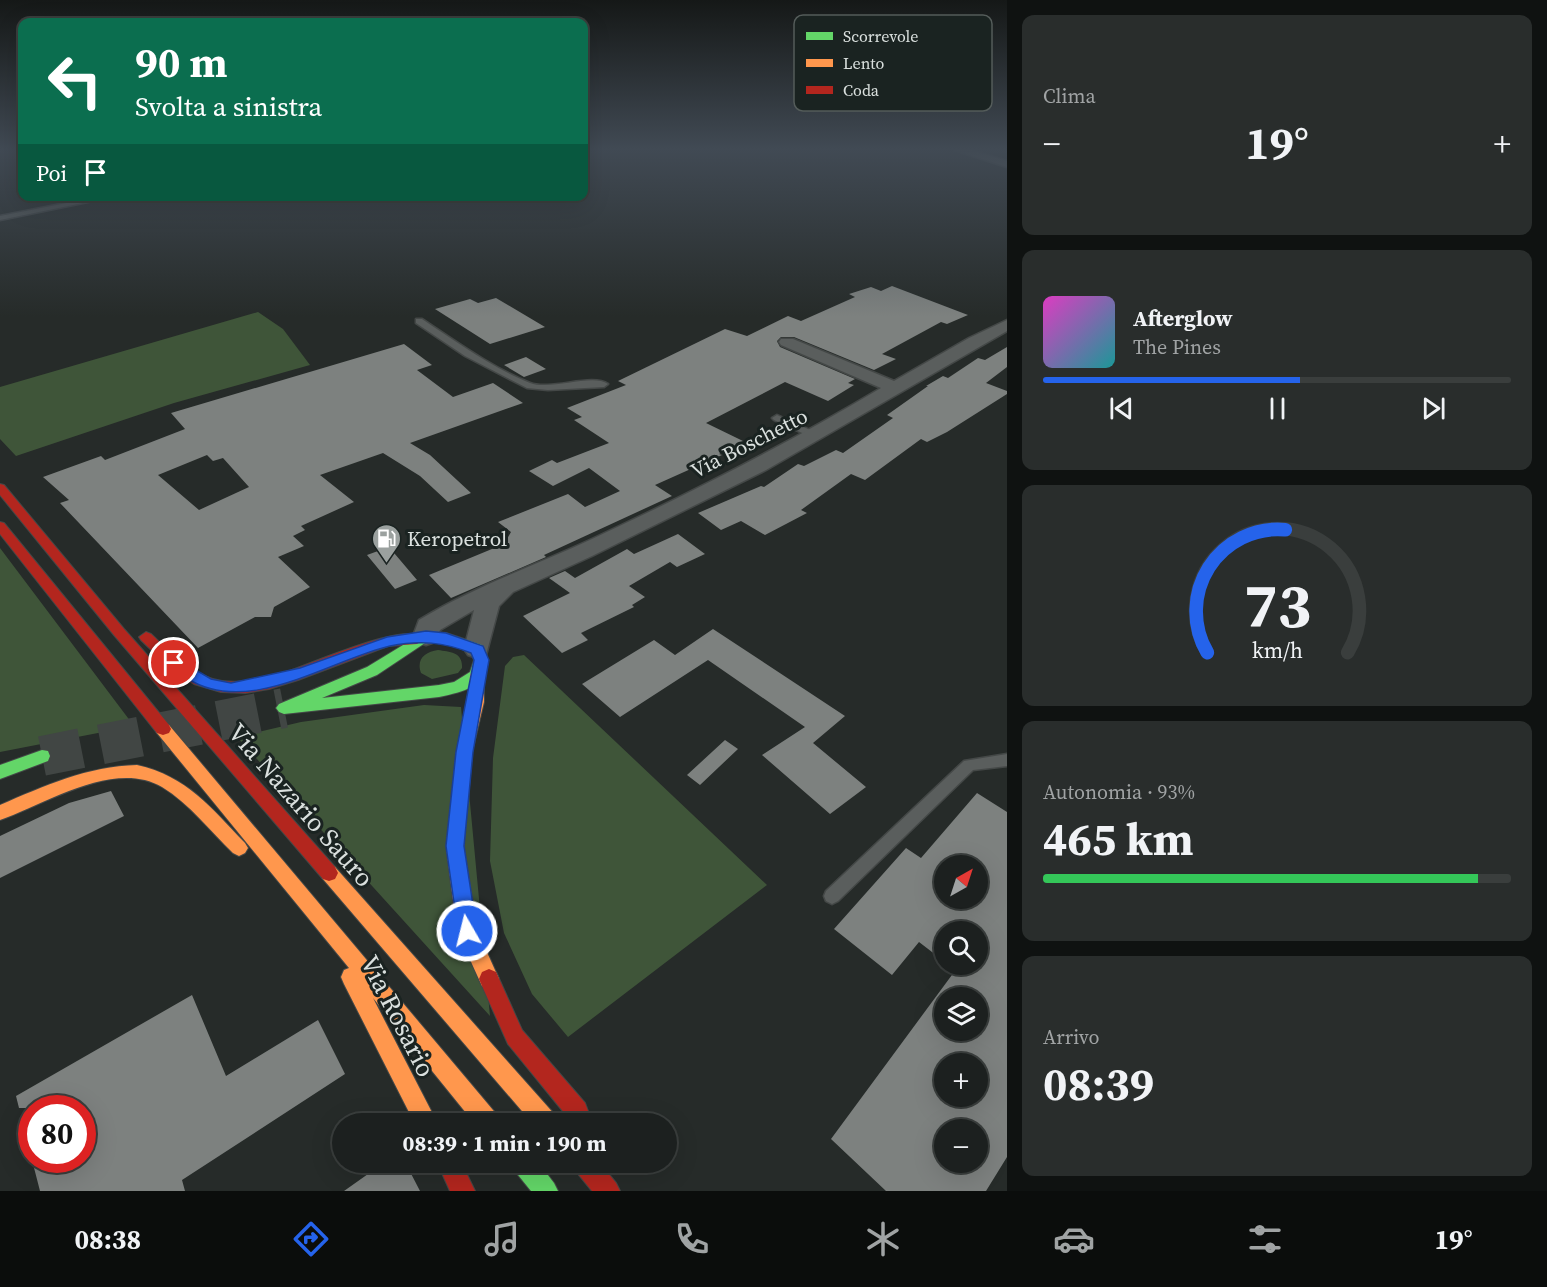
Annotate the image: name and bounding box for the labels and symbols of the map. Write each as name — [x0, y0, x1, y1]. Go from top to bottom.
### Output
legend — [794, 15, 992, 111]
text: Scorrevole — [843, 25, 918, 47]
text: Lento — [843, 52, 885, 74]
text: Coda — [843, 79, 880, 101]
street label: Via Boschetto — [685, 401, 813, 485]
fuel station icon: Keropetrol — [370, 522, 402, 564]
place label: Keropetrol — [407, 524, 507, 553]
pin — [148, 637, 199, 688]
street label: Via Nazario Sauro — [220, 715, 382, 895]
north arrow — [934, 855, 988, 909]
position arrow — [435, 899, 499, 963]
street label: Via Rosario — [352, 949, 444, 1083]
speed limit sign: 80 — [18, 1095, 96, 1173]

